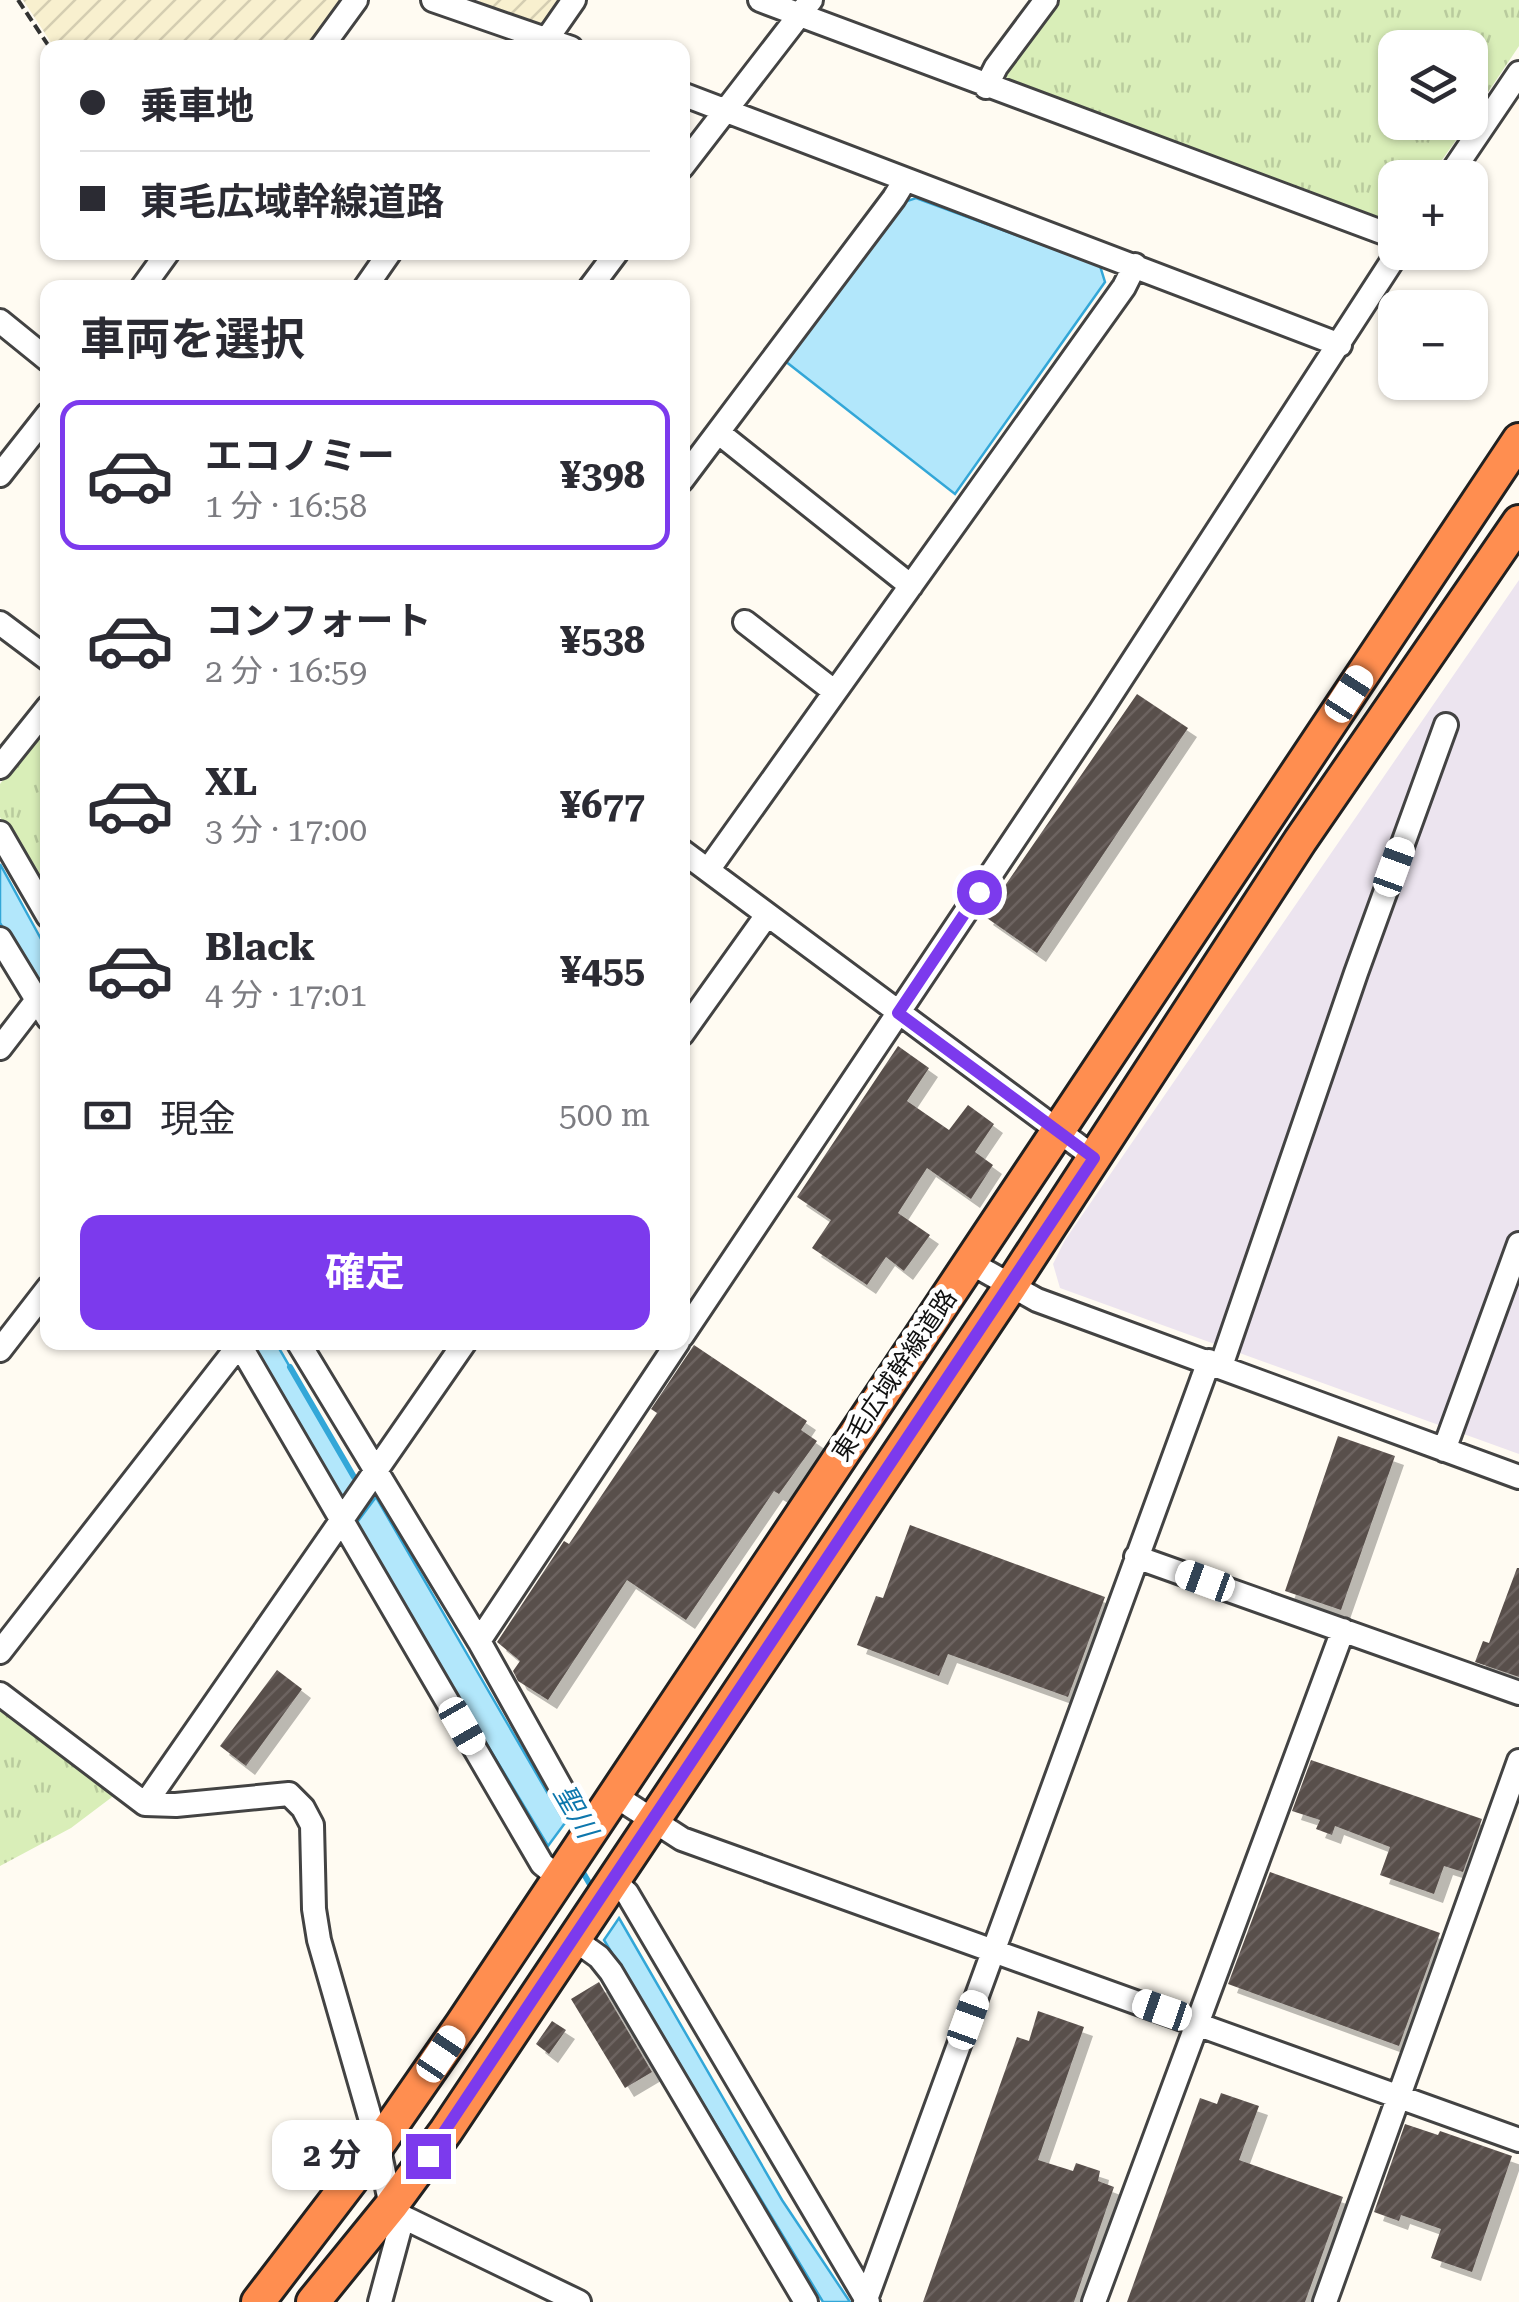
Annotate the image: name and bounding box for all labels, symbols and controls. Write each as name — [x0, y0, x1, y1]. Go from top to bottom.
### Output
map controls — [1378, 30, 1488, 400]
button: layers — [1378, 30, 1488, 140]
text: 乗車地 — [140, 84, 254, 128]
button: + — [1378, 160, 1488, 270]
text: 東毛広域幹線道路 — [140, 180, 444, 224]
button: − — [1378, 290, 1488, 400]
text: 車両を選択 — [80, 313, 305, 366]
icon: car — [85, 430, 175, 520]
text: エコノミー — [205, 434, 395, 478]
text: ¥398 — [560, 453, 645, 497]
text: 1 分 · 16:58 — [205, 487, 367, 525]
icon: car — [85, 595, 175, 685]
text: コンフォート — [205, 599, 432, 643]
text: ¥538 — [560, 618, 645, 662]
text: 2 分 · 16:59 — [205, 652, 367, 690]
car — [1320, 661, 1378, 727]
icon: car — [85, 760, 175, 850]
text: XL — [205, 760, 257, 804]
text: ¥677 — [560, 783, 645, 827]
text: 3 分 · 17:00 — [205, 811, 367, 849]
car — [1370, 834, 1418, 900]
route start — [957, 870, 1002, 915]
icon: car — [85, 925, 175, 1015]
text: Black — [205, 925, 315, 969]
text: ¥455 — [560, 948, 645, 992]
text: 4 分 · 17:01 — [205, 976, 367, 1014]
icon: cash — [80, 1088, 135, 1143]
text: 500 m — [559, 1096, 650, 1134]
text: 現金 — [160, 1097, 236, 1141]
button: 確定 — [80, 1215, 650, 1330]
street label: 東毛広域幹線道路 — [826, 1284, 962, 1466]
car — [1172, 1557, 1238, 1605]
car — [434, 1693, 490, 1759]
water label: 聖川 — [547, 1779, 605, 1846]
car — [1129, 1986, 1195, 2034]
car — [944, 1987, 992, 2053]
car — [412, 2021, 470, 2087]
callout: 2 分 — [273, 2121, 393, 2191]
route end — [406, 2134, 451, 2179]
text: 2 分 — [303, 2136, 361, 2174]

